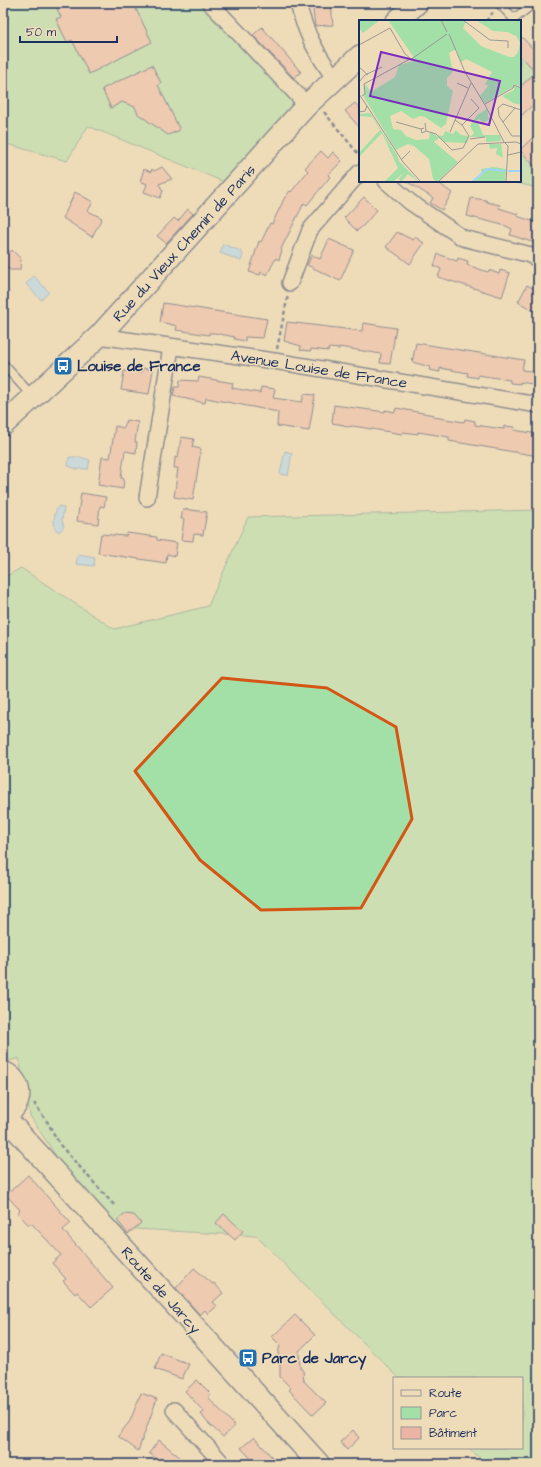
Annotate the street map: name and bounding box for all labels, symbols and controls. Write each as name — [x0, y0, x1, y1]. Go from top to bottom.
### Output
scale bar — [20, 18, 117, 44]
inset map — [359, 20, 521, 182]
text: 50 m — [26, 24, 57, 41]
street label: Rue du Vieux Chemin de Paris — [108, 160, 261, 327]
street label: Avenue Louise de France — [229, 345, 409, 394]
bus stop icon: Louise de France — [52, 355, 74, 377]
place label: Louise de France — [77, 356, 201, 377]
street label: Route de Jarcy — [115, 1242, 205, 1339]
bus stop icon: Parc de Jarcy — [237, 1347, 259, 1369]
place label: Parc de Jarcy — [262, 1348, 367, 1370]
legend — [393, 1377, 523, 1449]
text: Route — [429, 1385, 462, 1402]
text: Parc — [429, 1405, 457, 1422]
text: Bâtiment — [429, 1425, 477, 1442]

